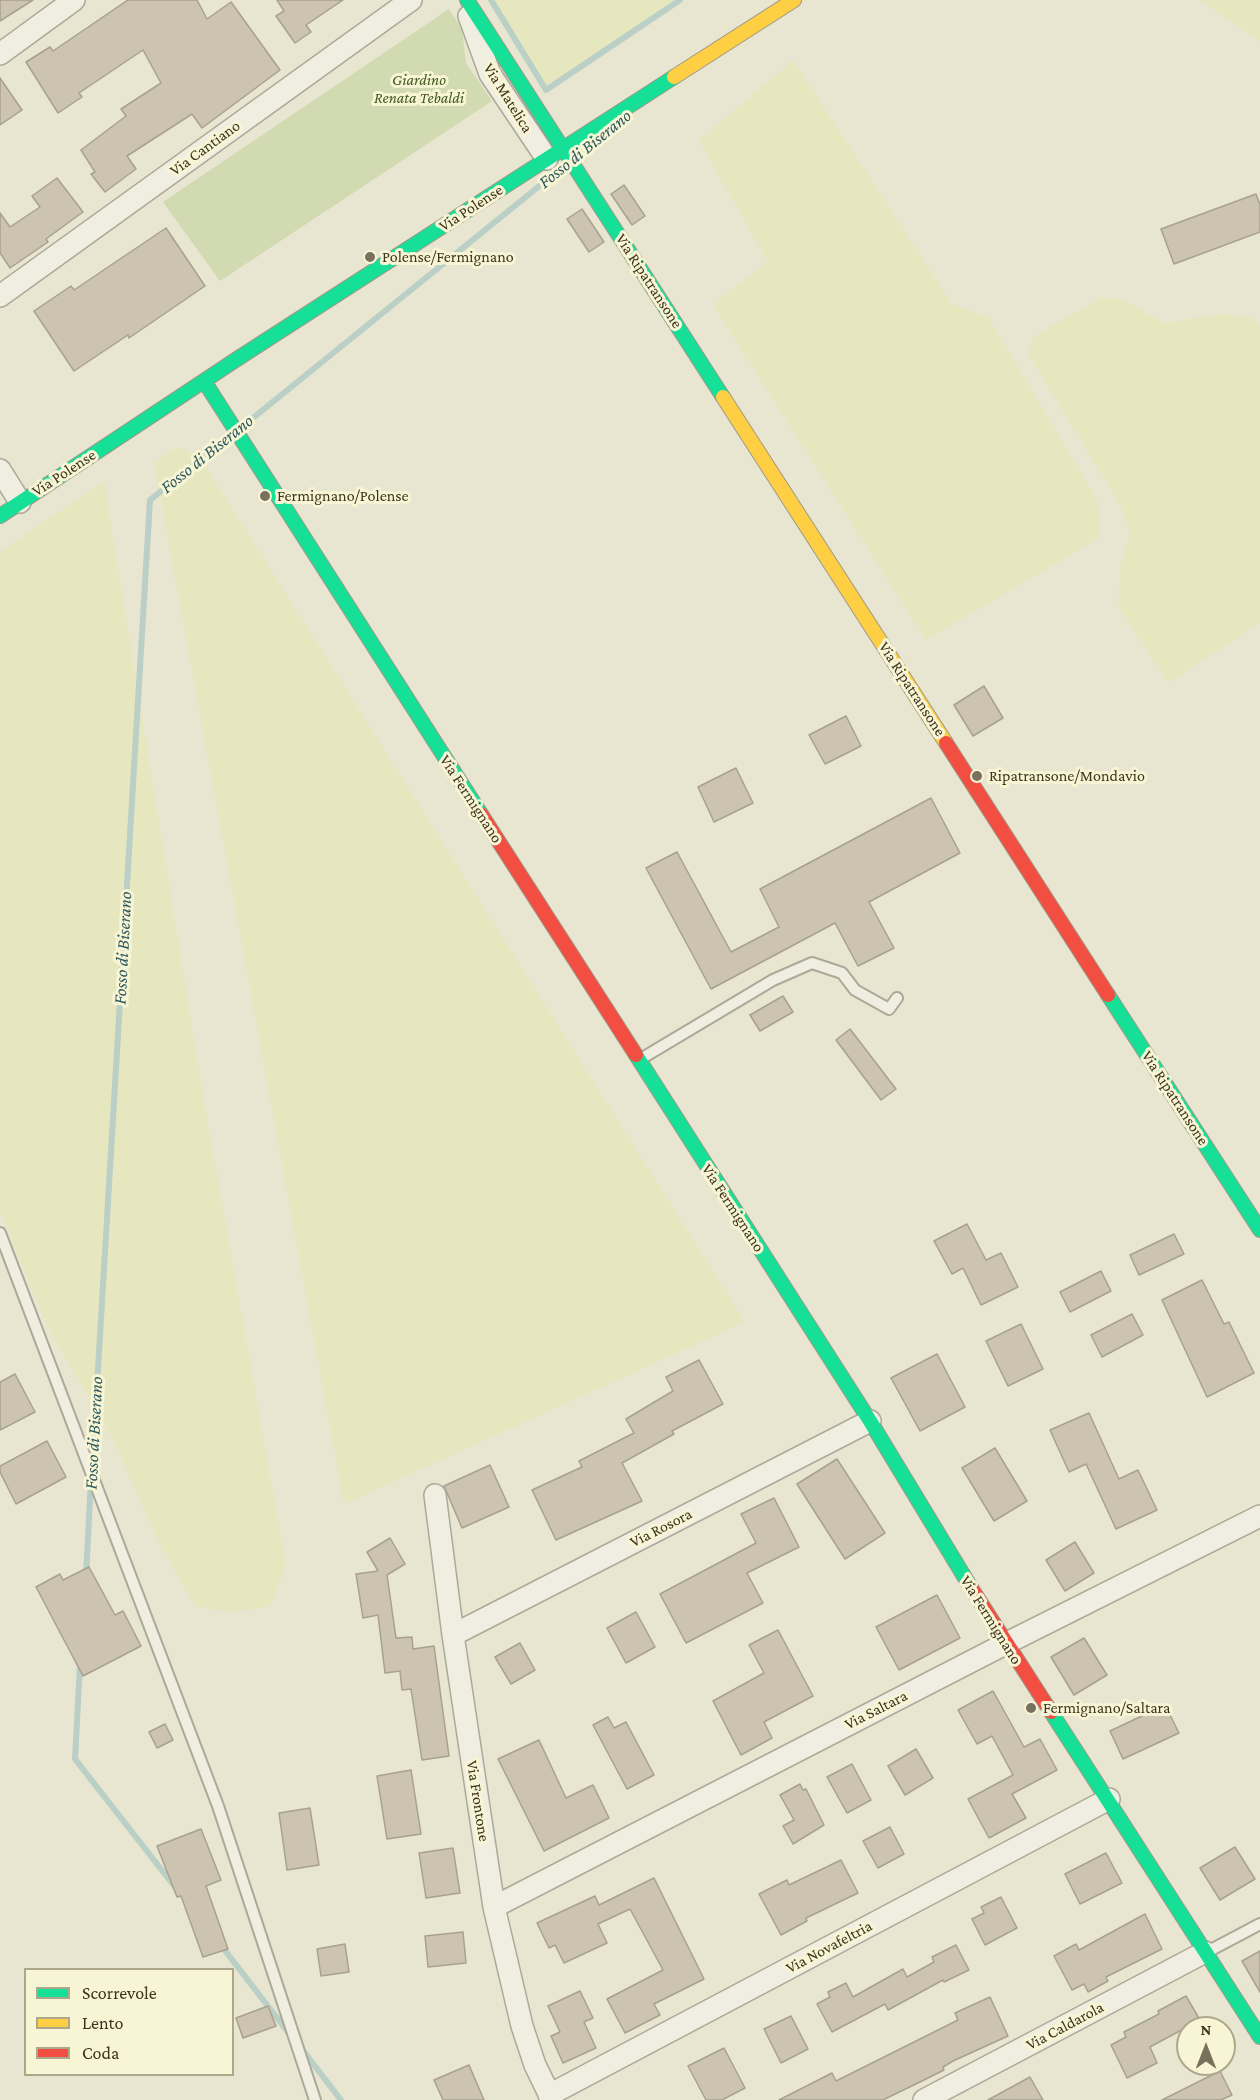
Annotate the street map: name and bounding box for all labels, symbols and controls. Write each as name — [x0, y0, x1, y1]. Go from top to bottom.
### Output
street label: Via Matelica — [479, 59, 537, 137]
park label: Giardino Renata Tebaldi — [374, 70, 464, 108]
water label: Fosso di Biserano — [534, 105, 636, 193]
street label: Via Cantiano — [166, 116, 244, 180]
street label: Via Polense — [435, 180, 507, 236]
street label: Via Ripatransone — [611, 230, 687, 332]
place label: Polense/Fermignano — [382, 247, 514, 267]
marker: Polense/Fermignano — [363, 250, 377, 264]
water label: Fosso di Biserano — [156, 410, 258, 498]
street label: Via Polense — [28, 445, 100, 501]
place label: Fermignano/Polense — [277, 486, 409, 506]
marker: Fermignano/Polense — [258, 489, 272, 503]
street label: Via Ripatransone — [874, 638, 950, 740]
street label: Via Fermignano — [435, 751, 507, 847]
place label: Ripatransone/Mondavio — [989, 766, 1145, 786]
marker: Ripatransone/Mondavio — [970, 769, 984, 783]
water label: Fosso di Biserano — [109, 891, 137, 1005]
street label: Via Ripatransone — [1137, 1047, 1213, 1149]
street label: Via Fermignano — [697, 1160, 769, 1256]
water label: Fosso di Biserano — [80, 1376, 108, 1490]
street label: Via Rosora — [627, 1504, 695, 1552]
street label: Via Fermignano — [956, 1572, 1026, 1668]
street label: Via Saltara — [841, 1686, 911, 1734]
place label: Fermignano/Saltara — [1043, 1698, 1170, 1718]
marker: Fermignano/Saltara — [1024, 1701, 1038, 1715]
street label: Via Frontone — [462, 1759, 494, 1843]
street label: Via Novafeltria — [783, 1916, 875, 1978]
legend — [24, 1968, 234, 2076]
text: Scorrevole — [82, 1983, 157, 2003]
street label: Via Caldarola — [1023, 1998, 1107, 2054]
text: Lento — [82, 2013, 123, 2033]
north arrow — [1176, 2016, 1236, 2076]
text: N — [1201, 2021, 1211, 2038]
text: Coda — [82, 2043, 119, 2063]

